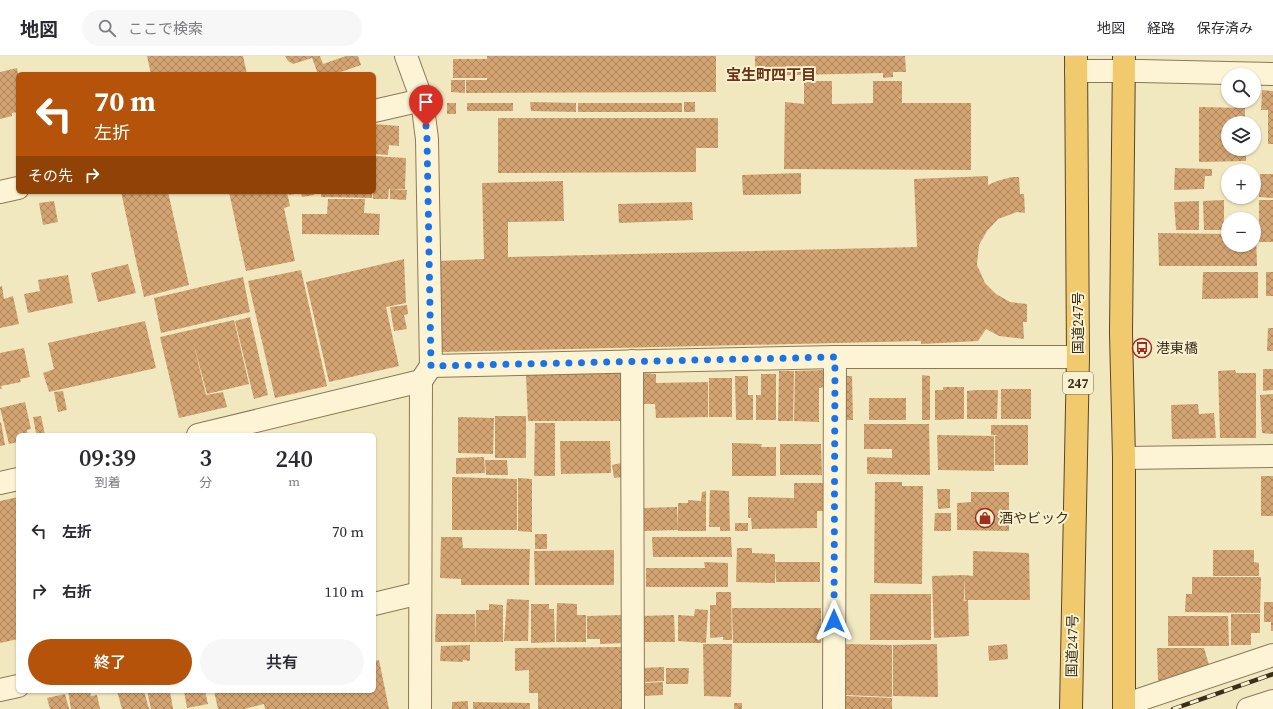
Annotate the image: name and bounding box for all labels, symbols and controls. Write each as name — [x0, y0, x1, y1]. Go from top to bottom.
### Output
search box — [82, 10, 362, 46]
text: 地図 — [20, 16, 58, 42]
icon: search — [96, 17, 118, 39]
text: ここで検索 — [128, 18, 203, 39]
text: 地図 — [1097, 18, 1125, 38]
text: 経路 — [1147, 18, 1175, 38]
text: 保存済み — [1197, 18, 1253, 38]
district label: 宝生町四丁目 — [726, 64, 816, 85]
map controls — [1221, 68, 1261, 252]
button: search — [1221, 68, 1261, 108]
text: 70 m — [94, 82, 156, 120]
pin — [409, 85, 443, 126]
icon: left — [28, 88, 80, 140]
icon: arrive — [415, 91, 437, 113]
button: layers — [1221, 116, 1261, 156]
text: 左折 — [94, 120, 130, 145]
icon: right — [81, 164, 103, 186]
button: + — [1221, 164, 1261, 204]
text: その先 — [28, 165, 73, 186]
button: − — [1221, 212, 1261, 252]
street label: 国道247号 — [1068, 292, 1088, 355]
bus stop icon: 港東橋 — [1131, 337, 1153, 359]
place label: 港東橋 — [1156, 338, 1198, 358]
road number: 247 — [1063, 372, 1093, 394]
text: 09:39 — [79, 441, 136, 474]
text: 3 — [200, 441, 212, 474]
text: 240 — [275, 442, 313, 475]
text: m — [288, 473, 300, 490]
text: 到着 — [95, 474, 121, 491]
text: 分 — [199, 474, 212, 491]
shop icon: 酒やビック — [974, 507, 996, 529]
place label: 酒やビック — [999, 508, 1069, 528]
icon: left — [28, 520, 50, 542]
text: 左折 — [62, 521, 92, 542]
text: 70 m — [332, 521, 364, 542]
icon: right — [28, 580, 50, 602]
text: 右折 — [62, 581, 92, 602]
text: 110 m — [324, 581, 364, 602]
position arrow — [813, 600, 855, 642]
street label: 国道247号 — [1061, 614, 1083, 678]
button: 終了 — [28, 639, 192, 685]
button: 共有 — [200, 639, 364, 685]

